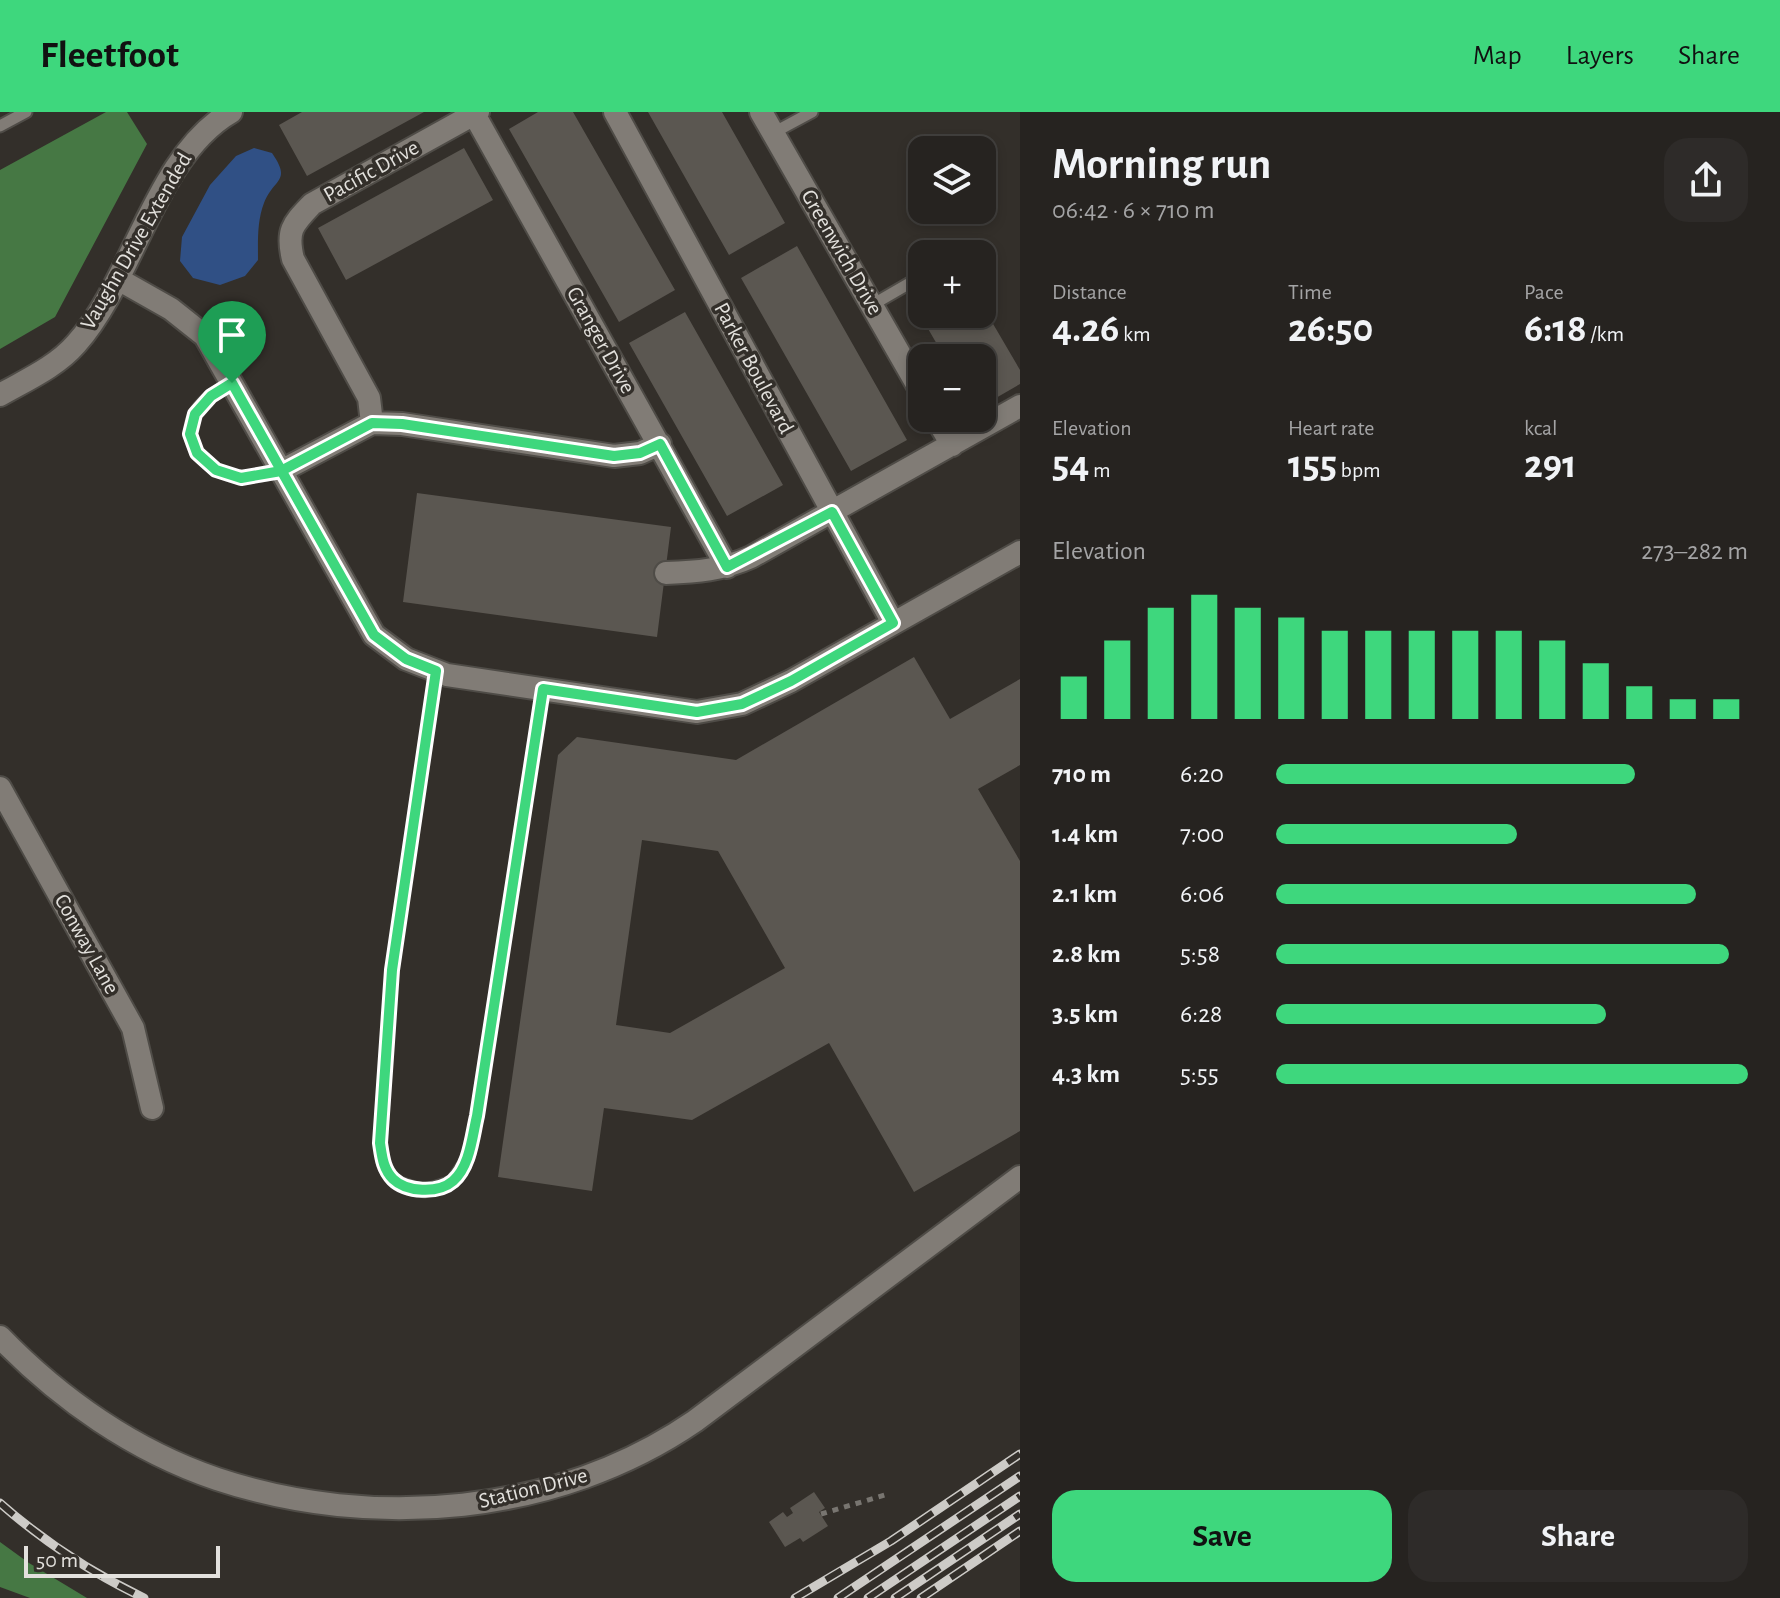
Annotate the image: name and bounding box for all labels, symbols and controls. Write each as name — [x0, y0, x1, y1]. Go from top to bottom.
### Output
text: Fleetfoot — [40, 37, 179, 75]
text: Map — [1473, 42, 1522, 70]
text: Layers — [1566, 42, 1634, 70]
text: Share — [1678, 42, 1740, 70]
street label: Pacific Drive — [320, 136, 422, 206]
map controls — [908, 136, 996, 432]
button: layers — [908, 136, 996, 224]
button: share — [1664, 138, 1748, 222]
text: Morning run — [1052, 143, 1271, 187]
street label: Vaughn Drive Extended — [76, 149, 196, 333]
street label: Greenwich Drive — [797, 186, 887, 318]
text: 06:42 · 6 × 710 m — [1052, 197, 1215, 223]
button: + — [908, 240, 996, 328]
text: Distance — [1052, 281, 1127, 303]
text: Time — [1288, 281, 1332, 303]
text: Pace — [1524, 281, 1564, 303]
street label: Granger Drive — [563, 283, 639, 397]
street label: Parker Boulevard — [710, 299, 798, 437]
pin — [198, 301, 266, 383]
text: 4.26 — [1052, 309, 1119, 349]
text: 26:50 — [1288, 309, 1373, 349]
text: 6:18 — [1524, 309, 1587, 349]
icon: arrive — [210, 313, 254, 357]
text: km — [1119, 323, 1151, 345]
text: /km — [1587, 323, 1624, 345]
button: − — [908, 344, 996, 432]
text: Elevation — [1052, 417, 1132, 439]
text: Heart rate — [1288, 417, 1374, 439]
text: kcal — [1524, 417, 1558, 439]
text: 54 — [1052, 445, 1089, 485]
text: 155 — [1288, 445, 1337, 485]
text: 291 — [1524, 445, 1577, 485]
text: m — [1089, 459, 1111, 481]
text: bpm — [1337, 459, 1381, 481]
text: Elevation — [1052, 538, 1146, 564]
text: 273–282 m — [1641, 538, 1748, 564]
text: 710 m — [1052, 761, 1111, 787]
text: 6:20 — [1180, 761, 1224, 787]
text: 1.4 km — [1052, 821, 1118, 847]
text: 7:00 — [1180, 821, 1224, 847]
text: 2.1 km — [1052, 881, 1117, 907]
text: 6:06 — [1180, 881, 1224, 907]
street label: Conway Lane — [51, 890, 123, 998]
text: 2.8 km — [1052, 941, 1121, 967]
text: 5:58 — [1180, 941, 1220, 967]
text: 3.5 km — [1052, 1001, 1118, 1027]
text: 6:28 — [1180, 1001, 1222, 1027]
text: 4.3 km — [1052, 1061, 1120, 1087]
text: 5:55 — [1180, 1061, 1219, 1087]
street label: Station Drive — [476, 1464, 590, 1512]
button: Save — [1052, 1490, 1392, 1582]
button: Share — [1408, 1490, 1748, 1582]
scale bar — [24, 1542, 220, 1578]
text: 50 m — [36, 1549, 78, 1571]

